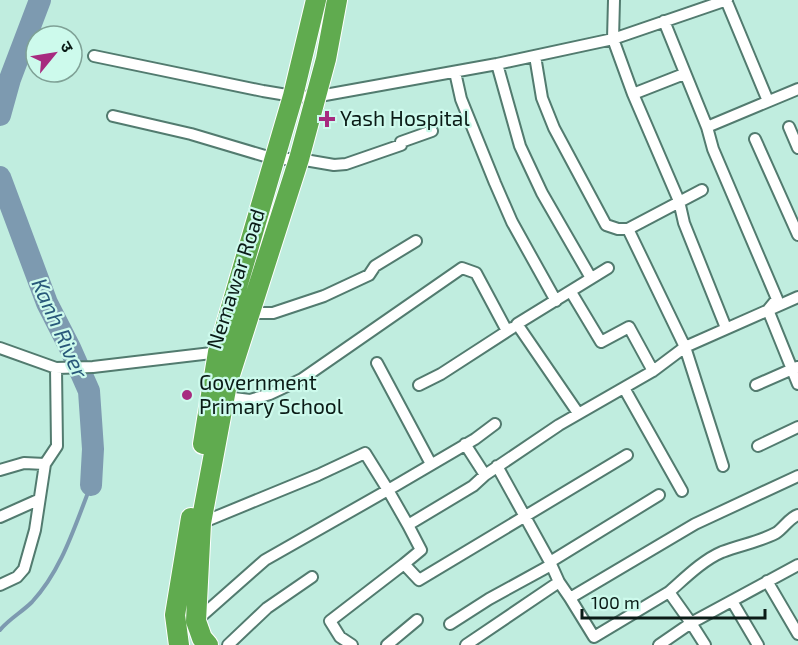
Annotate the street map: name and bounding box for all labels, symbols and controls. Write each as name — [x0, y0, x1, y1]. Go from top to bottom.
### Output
north arrow — [24, 24, 84, 84]
text: उ — [57, 37, 78, 56]
place label: Yash Hospital — [340, 105, 470, 130]
marker: Yash Hospital — [318, 110, 336, 128]
street label: Nemawar Road — [200, 205, 269, 352]
water label: Kanh River — [27, 273, 95, 383]
place label: Government Primary School — [199, 369, 344, 418]
marker: Government Primary School — [180, 388, 194, 402]
scale bar — [582, 582, 765, 620]
text: 100 m — [591, 591, 640, 613]

